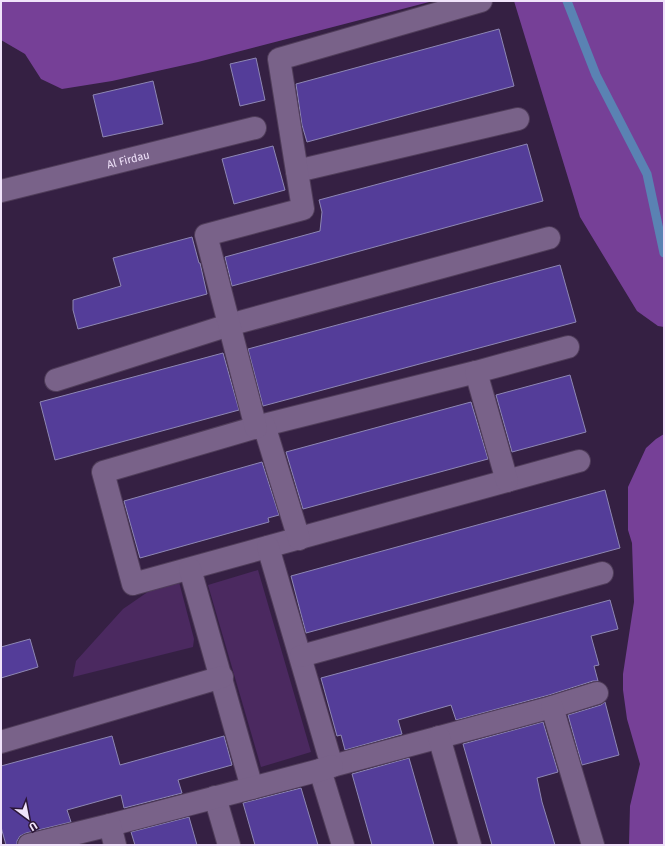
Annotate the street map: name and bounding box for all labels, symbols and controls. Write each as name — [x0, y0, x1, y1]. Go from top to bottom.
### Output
street label: Al Firdau — [106, 148, 151, 171]
north arrow — [8, 798, 48, 838]
text: U — [27, 819, 40, 833]

